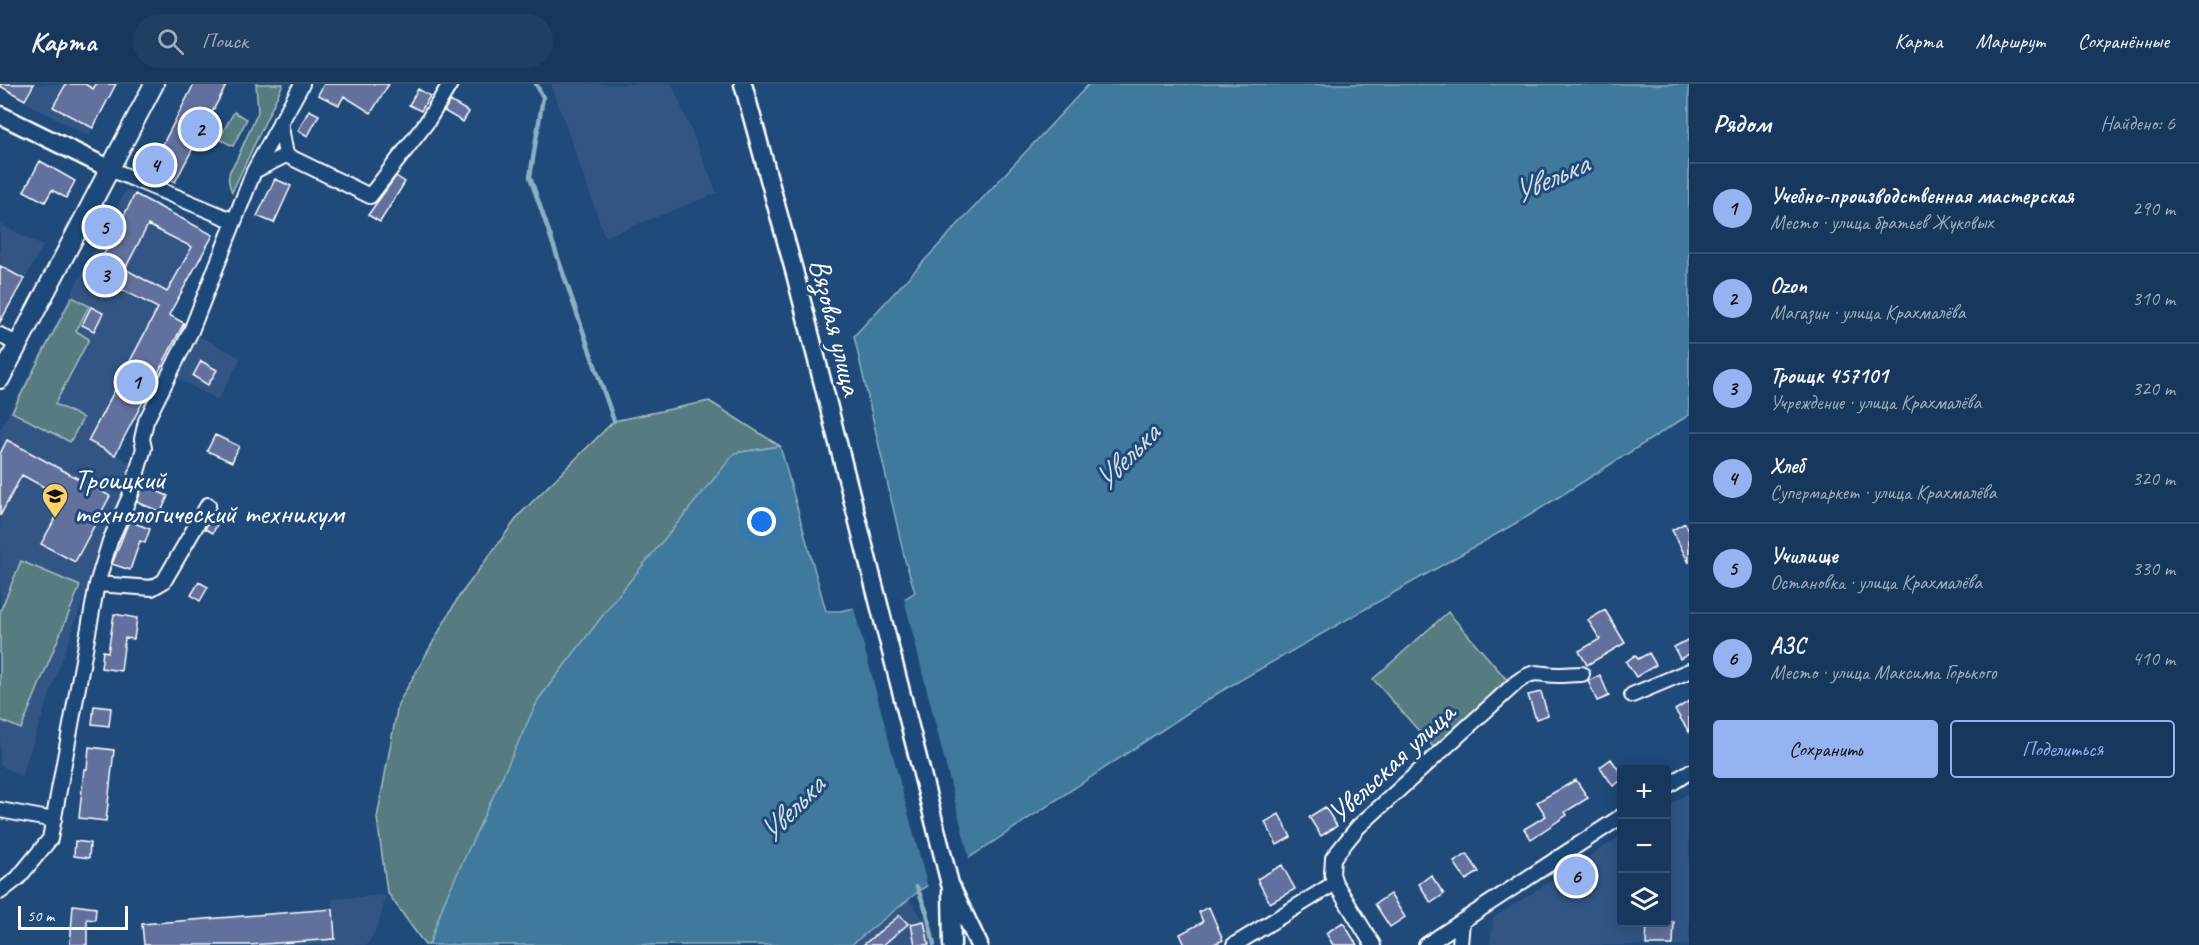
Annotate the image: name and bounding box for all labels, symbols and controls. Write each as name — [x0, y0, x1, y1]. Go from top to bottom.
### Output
search box — [133, 14, 553, 68]
text: Карта — [30, 24, 97, 59]
icon: search — [154, 25, 187, 58]
text: Поиск — [202, 27, 248, 55]
text: Карта — [1894, 28, 1943, 54]
text: Маршрут — [1976, 28, 2045, 54]
text: Сохранённые — [2078, 28, 2169, 54]
pin: 2 — [180, 106, 220, 152]
text: Рядом — [1713, 107, 1771, 140]
text: Найдено: 6 — [2100, 111, 2175, 136]
pin: 4 — [136, 142, 174, 188]
water label: Увелька — [1505, 142, 1598, 213]
text: Учебно-производственная мастерская — [1770, 182, 2074, 210]
text: 1 — [1728, 196, 1737, 221]
text: 290 m — [2132, 196, 2175, 221]
pin: 5 — [84, 204, 124, 250]
text: Место · улица братьев Жуковых — [1770, 210, 1993, 235]
pin: 3 — [86, 252, 124, 297]
street label: Вязовая улица — [801, 255, 872, 401]
text: Ozon — [1770, 272, 1807, 300]
text: 2 — [1728, 286, 1737, 311]
text: 310 m — [2132, 286, 2175, 311]
text: Магазин · улица Крахмалёва — [1770, 300, 1966, 325]
pin: 1 — [116, 360, 156, 404]
text: Троицк 457101 — [1770, 362, 1888, 390]
text: 3 — [1728, 376, 1737, 401]
text: 320 m — [2132, 376, 2175, 401]
text: Учреждение · улица Крахмалёва — [1770, 390, 1981, 415]
water label: Увелька — [1084, 412, 1171, 500]
text: Хлеб — [1770, 452, 1804, 480]
place label: Троицкий технологический техникум — [74, 460, 346, 532]
text: 4 — [1728, 466, 1737, 491]
text: 320 m — [2132, 466, 2175, 491]
text: Супермаркет · улица Крахмалёва — [1770, 480, 1996, 505]
school or university icon: Троицкий технологический техникум — [40, 481, 70, 519]
your location — [747, 507, 776, 536]
text: Училище — [1770, 542, 1838, 570]
text: 5 — [1728, 556, 1737, 581]
text: 330 m — [2132, 556, 2175, 581]
text: Остановка · улица Крахмалёва — [1770, 570, 1982, 595]
text: АЗС — [1770, 632, 1806, 660]
text: 6 — [1728, 646, 1737, 671]
text: 410 m — [2132, 646, 2175, 671]
text: Место · улица Максима Горького — [1770, 660, 1996, 685]
street label: Увельская улица — [1319, 693, 1465, 832]
button: Сохранить — [1713, 720, 1938, 778]
button: Поделиться — [1950, 720, 2175, 778]
water label: Увелька — [749, 764, 836, 852]
map controls — [1617, 765, 1671, 927]
button: + — [1617, 765, 1671, 819]
button: − — [1617, 819, 1671, 873]
pin: 6 — [1556, 854, 1596, 898]
button: layers — [1617, 873, 1671, 927]
scale bar — [18, 903, 128, 930]
text: 50 m — [27, 906, 54, 926]

